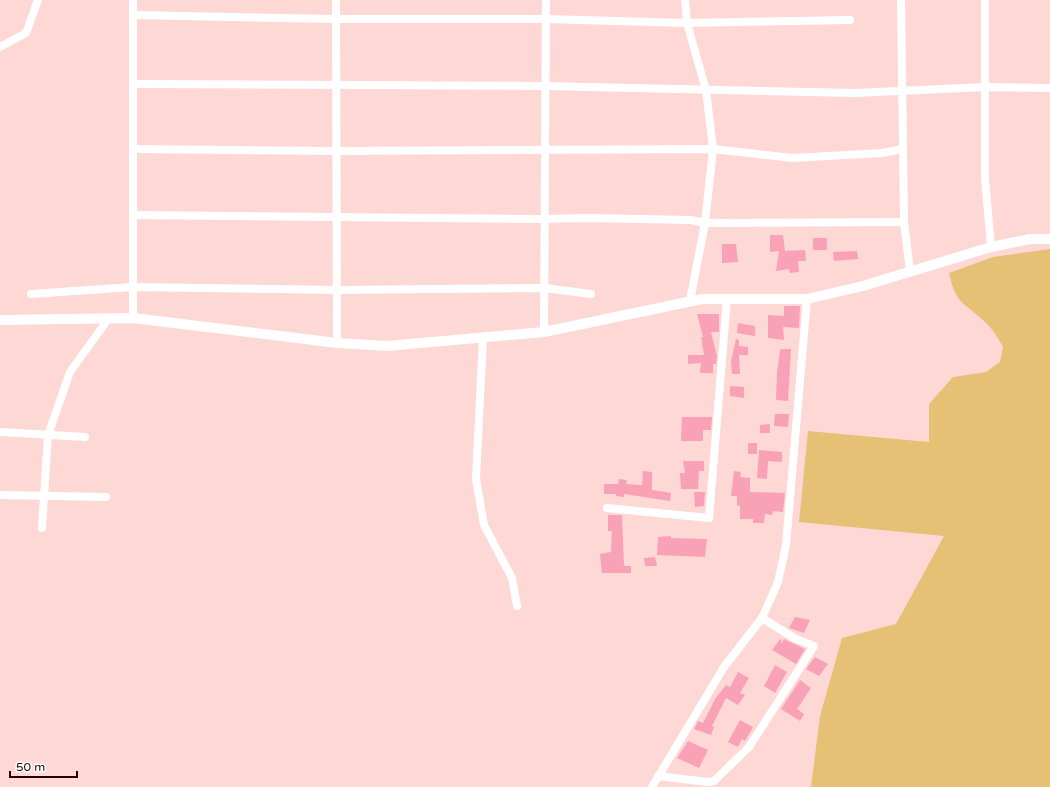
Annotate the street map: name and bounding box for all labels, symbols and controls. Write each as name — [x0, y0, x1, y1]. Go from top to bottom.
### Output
scale bar — [10, 753, 77, 779]
text: 50 m — [16, 760, 45, 774]

